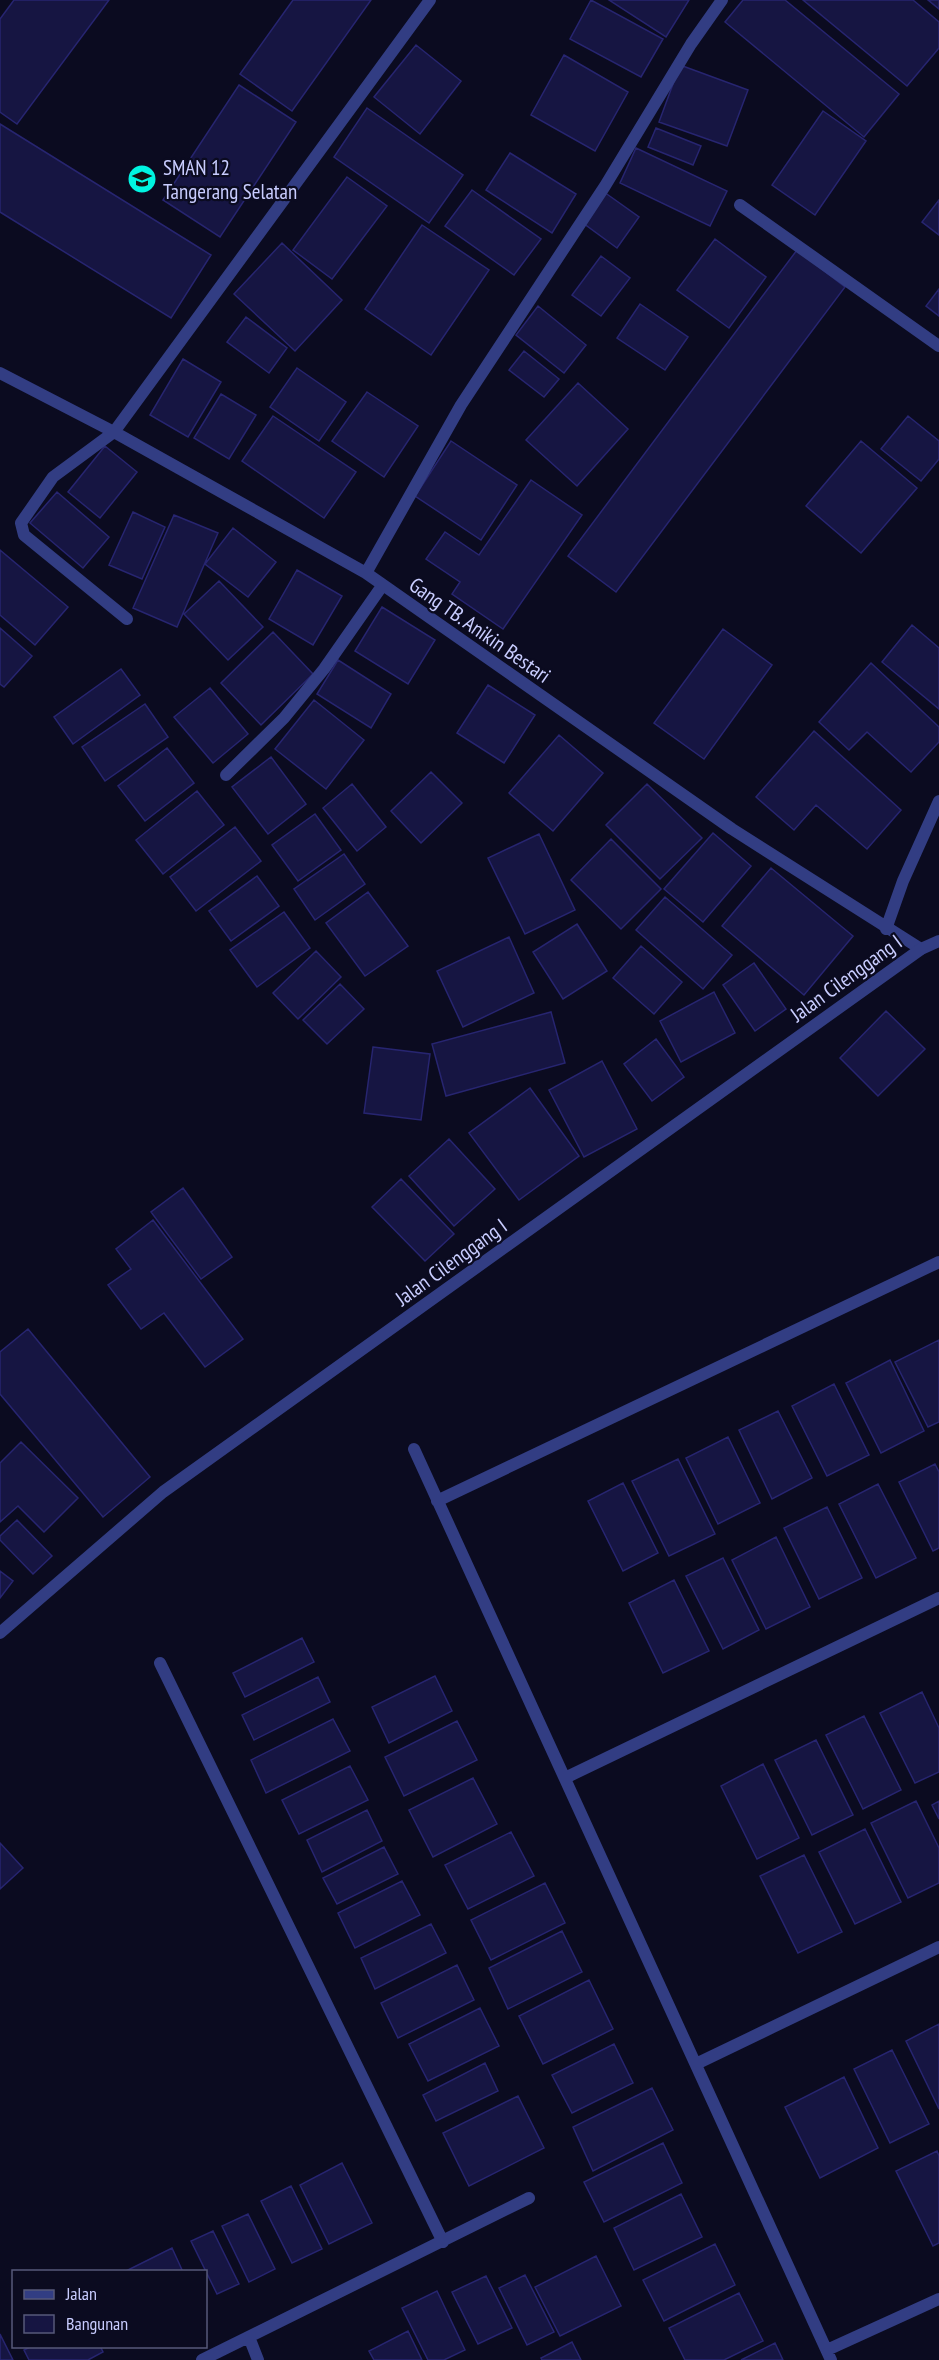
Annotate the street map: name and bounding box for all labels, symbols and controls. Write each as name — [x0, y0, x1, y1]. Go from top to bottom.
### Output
place label: SMAN 12 Tangerang Selatan — [163, 154, 297, 205]
school or university icon: SMAN 12 Tangerang Selatan — [126, 163, 158, 195]
street label: Gang TB. Anikin Bestari — [404, 571, 556, 689]
street label: Jalan Cilenggang I — [784, 928, 907, 1028]
street label: Jalan Cilenggang I — [389, 1212, 512, 1312]
legend — [12, 2270, 207, 2348]
text: Jalan — [65, 2282, 97, 2305]
text: Bangunan — [66, 2312, 128, 2335]

